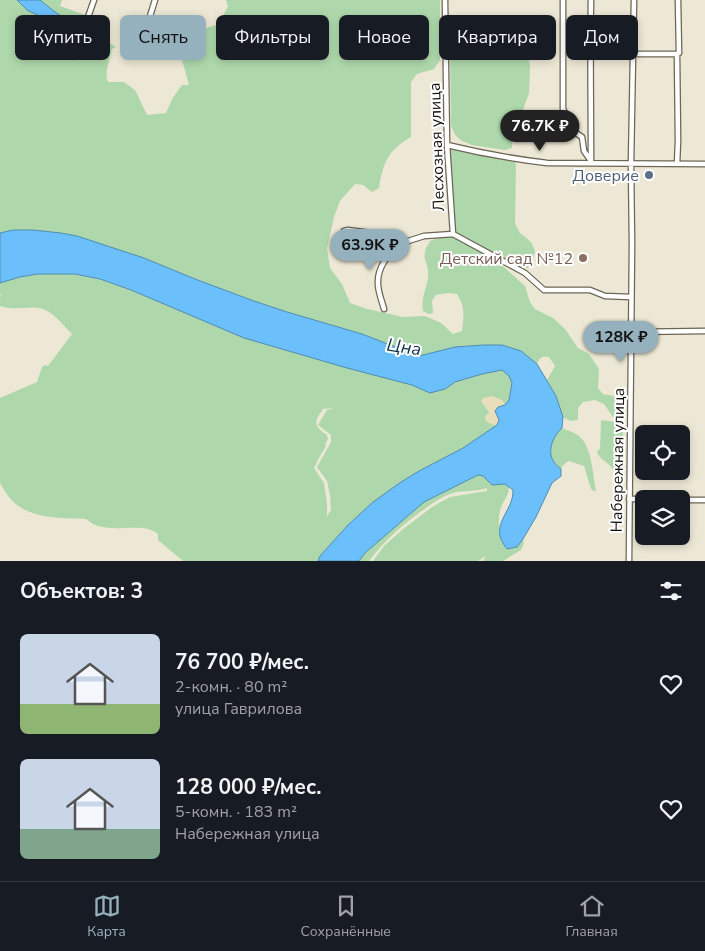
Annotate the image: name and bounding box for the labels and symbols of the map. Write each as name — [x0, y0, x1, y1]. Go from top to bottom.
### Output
street label: Лесхозная улица — [424, 82, 450, 212]
pin: 76.7K ₽ — [494, 110, 586, 152]
place label: Доверие — [573, 165, 639, 187]
marker: Доверие — [643, 169, 655, 181]
pin: 63.9K ₽ — [324, 228, 416, 271]
place label: Детский сад №12 — [440, 248, 573, 270]
marker: Детский сад №12 — [577, 252, 589, 264]
pin: 128K ₽ — [580, 320, 662, 363]
water label: Цна — [385, 333, 423, 361]
street label: Набережная улица — [606, 388, 630, 533]

